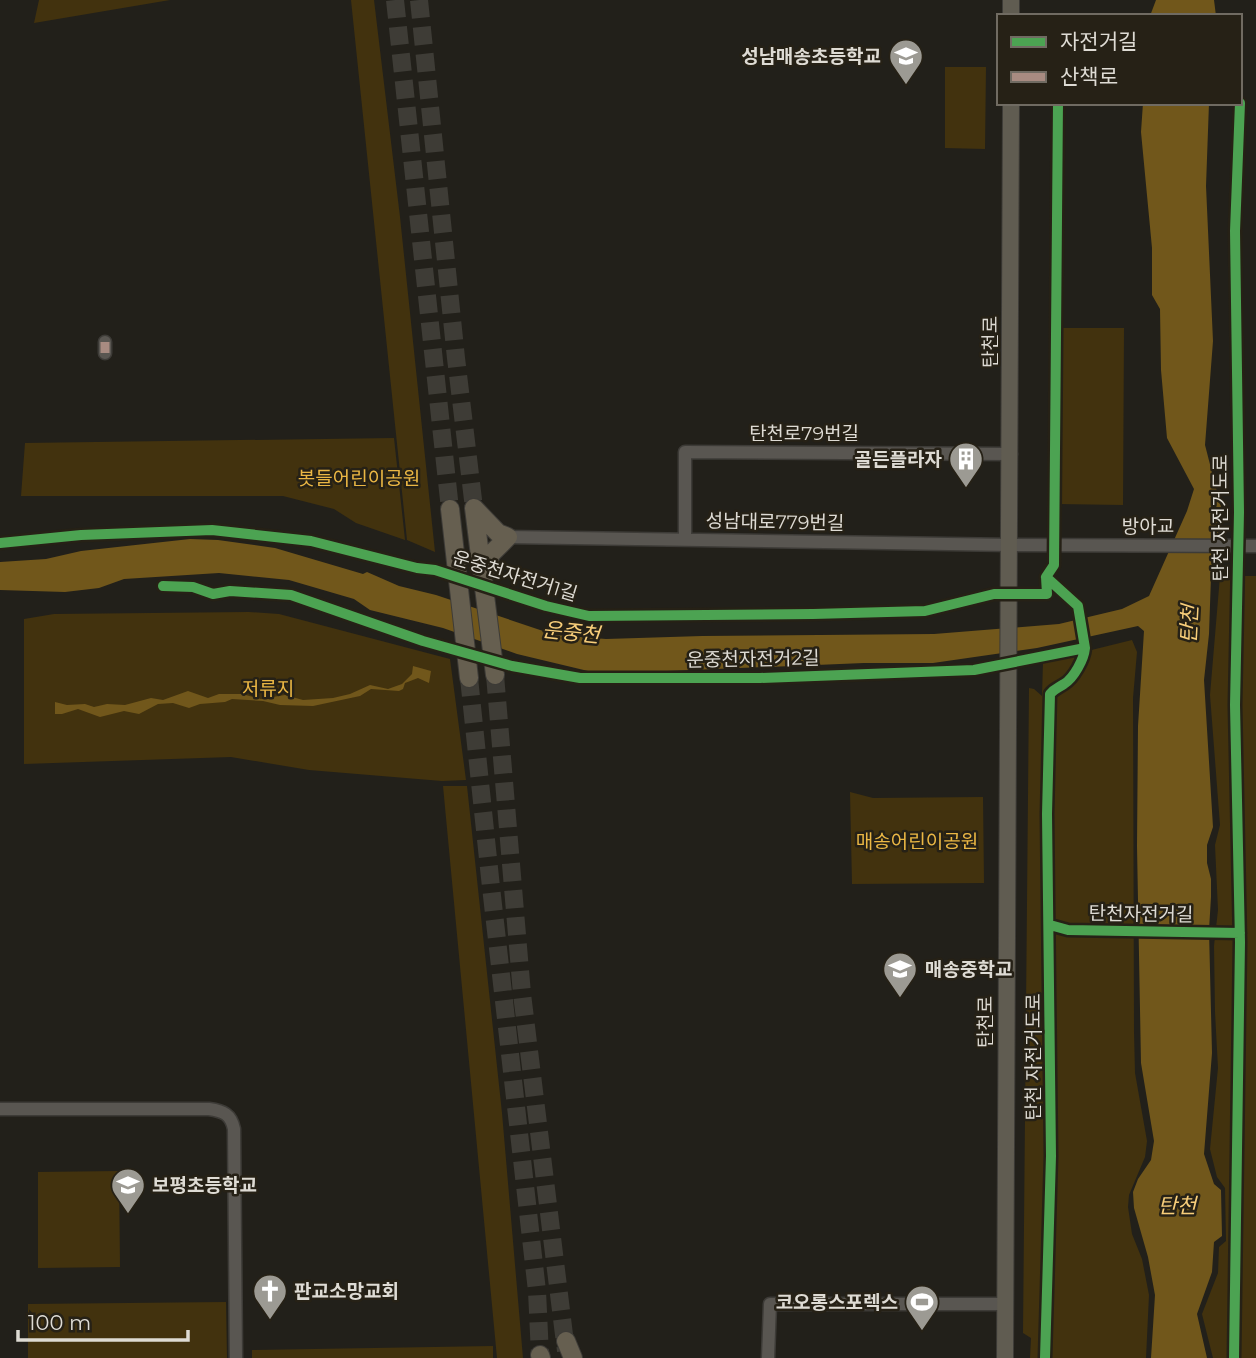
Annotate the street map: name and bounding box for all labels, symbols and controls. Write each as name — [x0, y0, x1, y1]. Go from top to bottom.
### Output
legend — [997, 14, 1242, 105]
text: 자전거길 — [1060, 29, 1137, 54]
school or university icon: 성남매송초등학교 — [887, 37, 925, 86]
place label: 성남매송초등학교 — [741, 45, 881, 68]
text: 산책로 — [1060, 64, 1118, 89]
street label: 탄천로 — [979, 316, 1002, 368]
street label: 탄천로79번길 — [749, 422, 859, 445]
building icon: 골든플라자 — [947, 440, 985, 489]
place label: 골든플라자 — [855, 448, 943, 471]
street label: 탄천 자전거도로 — [1209, 454, 1232, 582]
park label: 봇들어린이공원 — [298, 467, 420, 490]
street label: 성남대로779번길 — [705, 509, 845, 535]
street label: 방아교 — [1122, 515, 1174, 538]
street label: 운중천자전거1길 — [450, 546, 580, 606]
water label: 탄천 — [1176, 601, 1203, 644]
water label: 운중천 — [541, 617, 604, 648]
street label: 운중천자전거2길 — [686, 646, 820, 672]
park label: 저류지 — [242, 677, 294, 700]
park label: 매송어린이공원 — [856, 830, 978, 853]
street label: 탄천자전거길 — [1088, 902, 1194, 926]
school or university icon: 매송중학교 — [881, 950, 919, 999]
place label: 매송중학교 — [925, 958, 1012, 981]
street label: 탄천 자전거도로 — [1022, 993, 1045, 1121]
street label: 탄천로 — [974, 996, 997, 1048]
school or university icon: 보평초등학교 — [109, 1166, 147, 1215]
place label: 보평초등학교 — [152, 1174, 257, 1197]
water label: 탄천 — [1158, 1193, 1199, 1218]
church icon: 판교소망교회 — [251, 1272, 289, 1321]
place label: 판교소망교회 — [294, 1280, 399, 1303]
sports icon: 코오롱스포렉스 — [903, 1283, 941, 1332]
place label: 코오롱스포렉스 — [776, 1291, 898, 1314]
scale bar — [18, 1298, 187, 1342]
text: 100 m — [28, 1310, 91, 1335]

